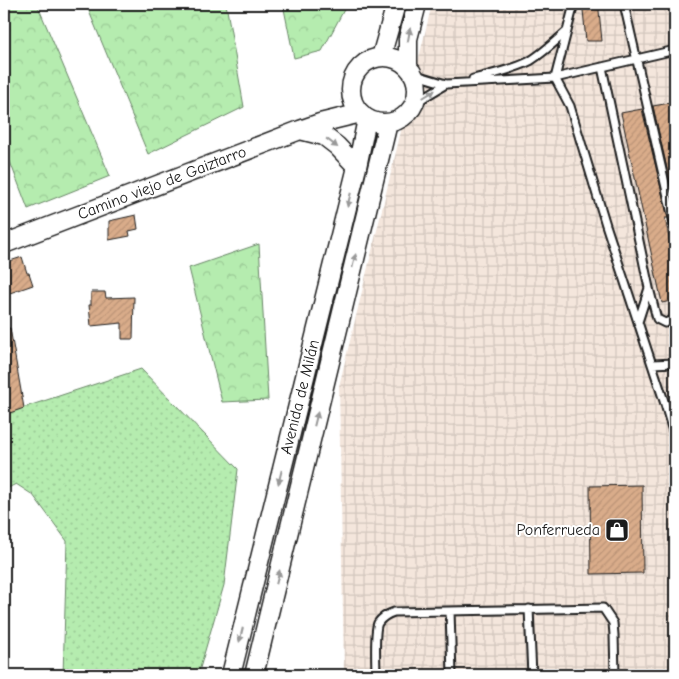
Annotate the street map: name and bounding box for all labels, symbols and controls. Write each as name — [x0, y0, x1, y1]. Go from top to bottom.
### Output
one-way arrow — [406, 27, 414, 43]
one-way arrow — [423, 89, 436, 98]
one-way arrow — [325, 137, 338, 148]
street label: Camino viejo de Gaiztarro — [75, 143, 249, 223]
one-way arrow — [345, 193, 353, 208]
one-way arrow — [350, 253, 358, 268]
street label: Avenida de Milán — [277, 338, 323, 456]
one-way arrow — [312, 411, 320, 426]
one-way arrow — [276, 469, 284, 484]
shop icon: Ponferrueda — [604, 517, 630, 543]
place label: Ponferrueda — [517, 521, 600, 539]
one-way arrow — [274, 569, 282, 584]
one-way arrow — [237, 627, 245, 642]

